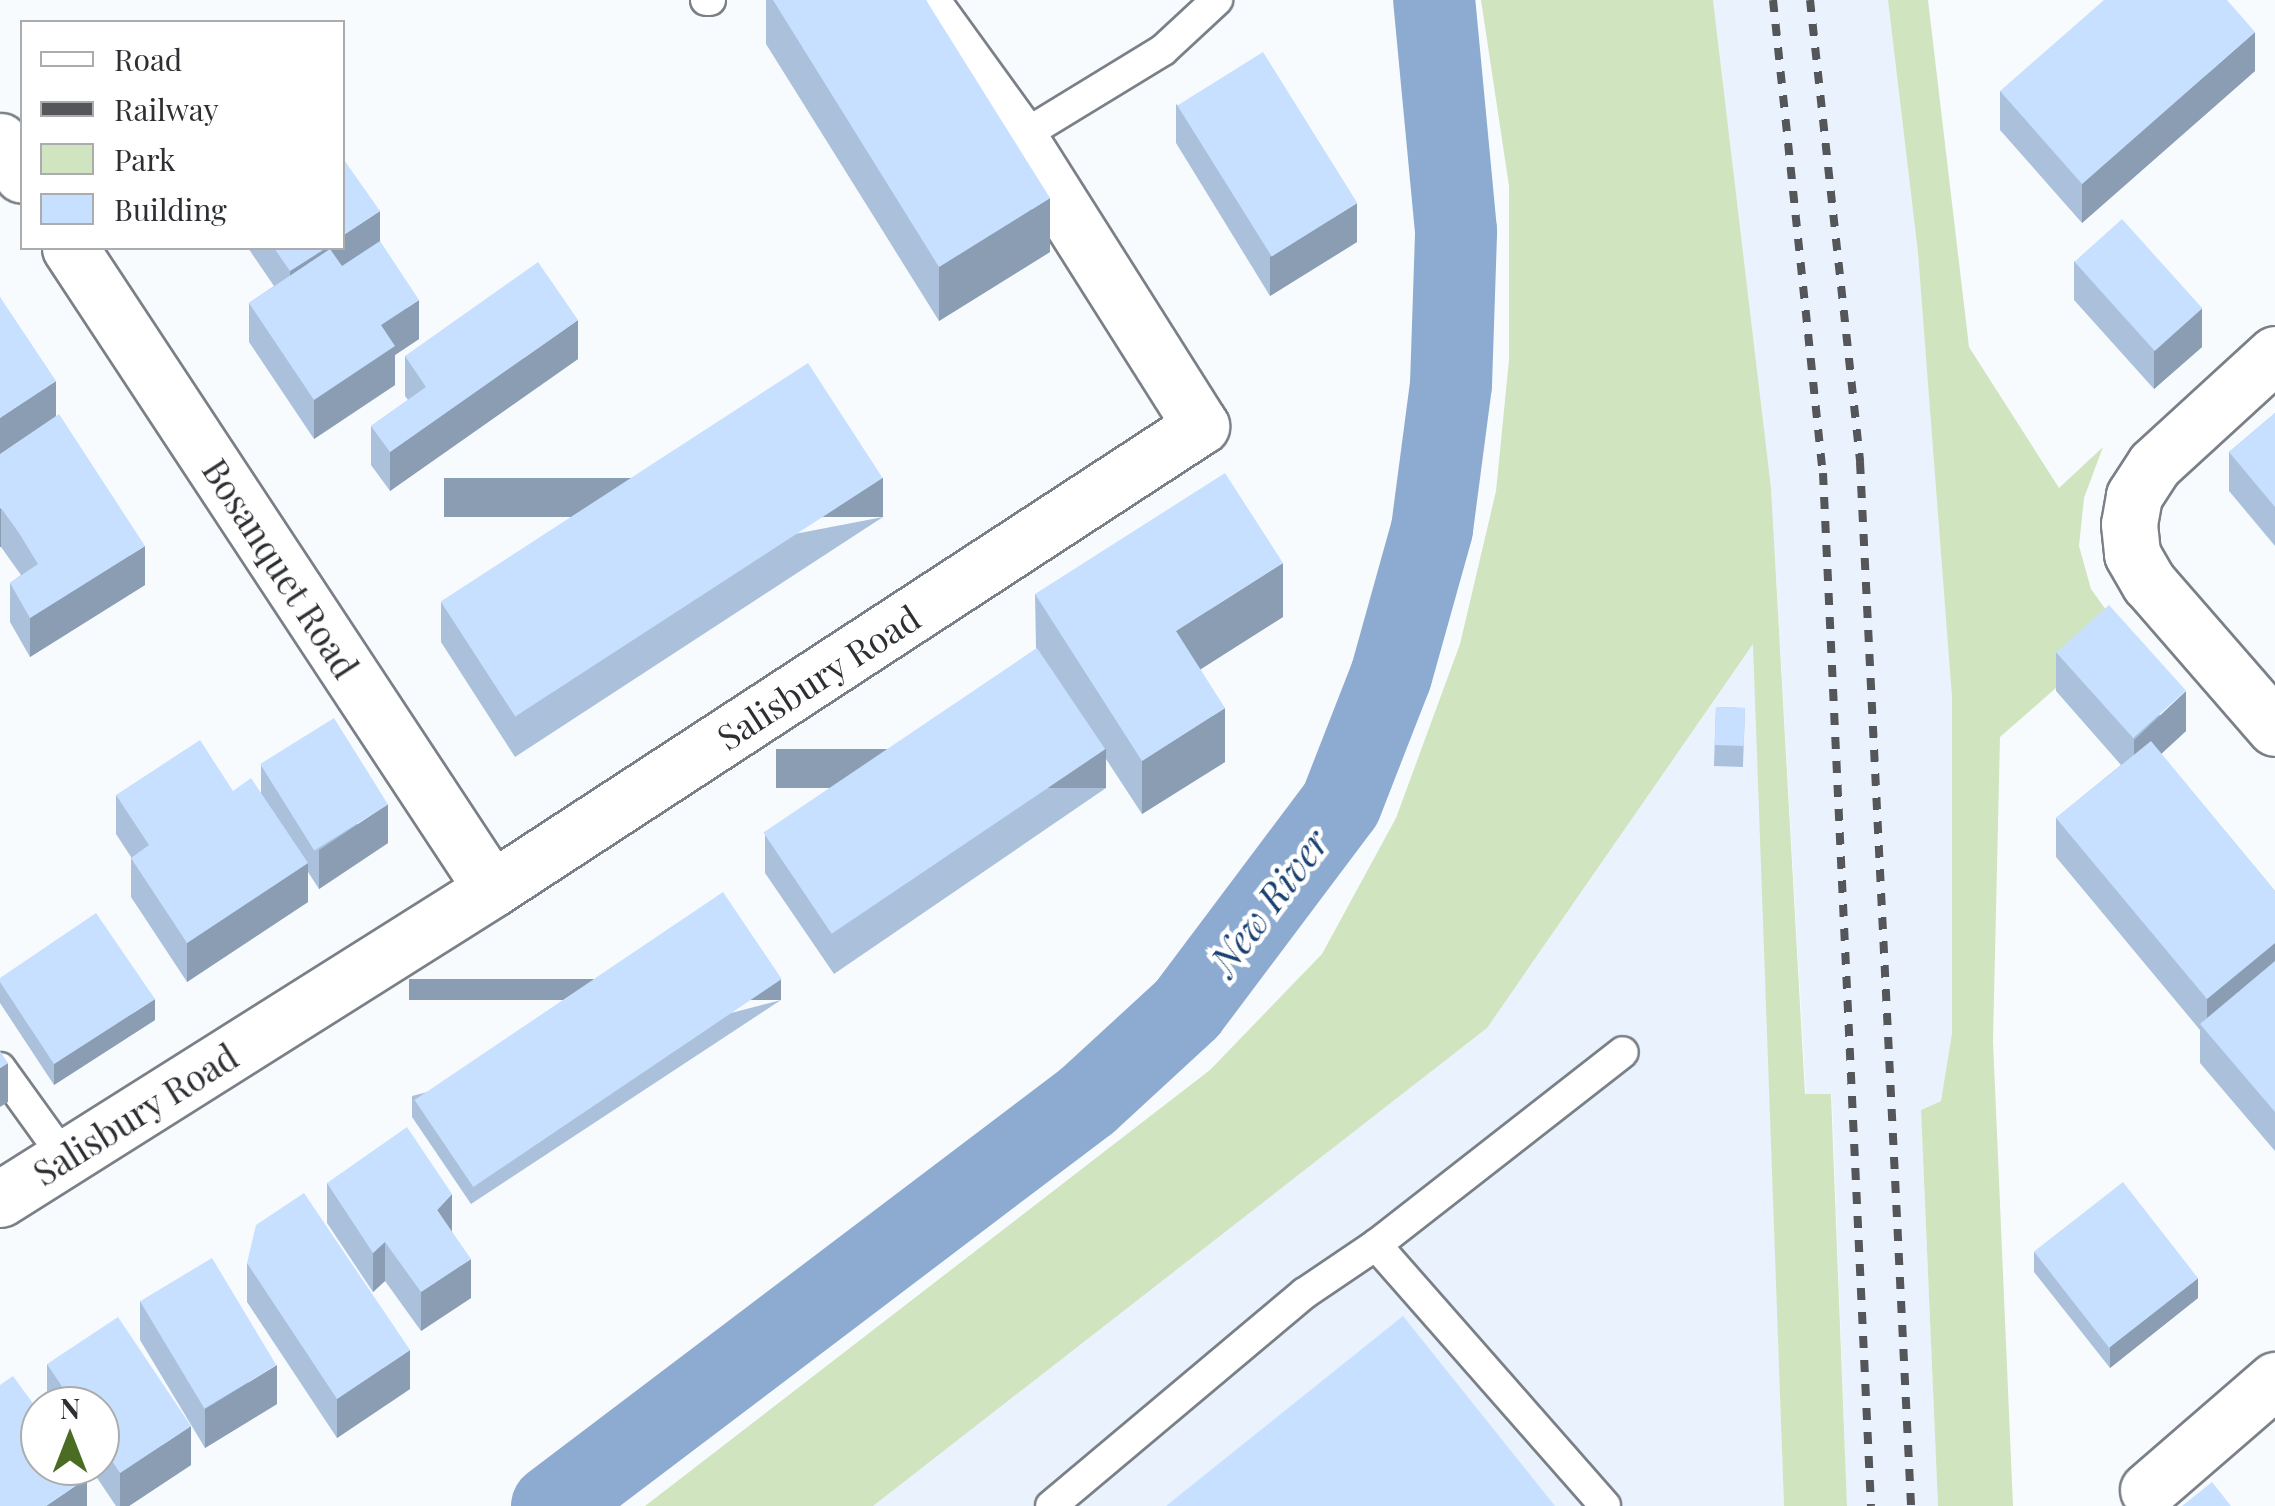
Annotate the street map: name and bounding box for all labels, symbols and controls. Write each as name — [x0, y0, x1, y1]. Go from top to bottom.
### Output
legend — [20, 20, 345, 250]
text: Road — [114, 39, 182, 79]
text: Railway — [114, 89, 219, 129]
text: Park — [114, 139, 176, 179]
text: Building — [114, 189, 227, 229]
street label: Bosanquet Road — [194, 450, 368, 686]
street label: Salisbury Road — [709, 596, 927, 758]
water label: New River — [1199, 820, 1337, 982]
street label: Salisbury Road — [25, 1034, 245, 1194]
north arrow — [20, 1386, 120, 1486]
text: N — [60, 1389, 80, 1426]

